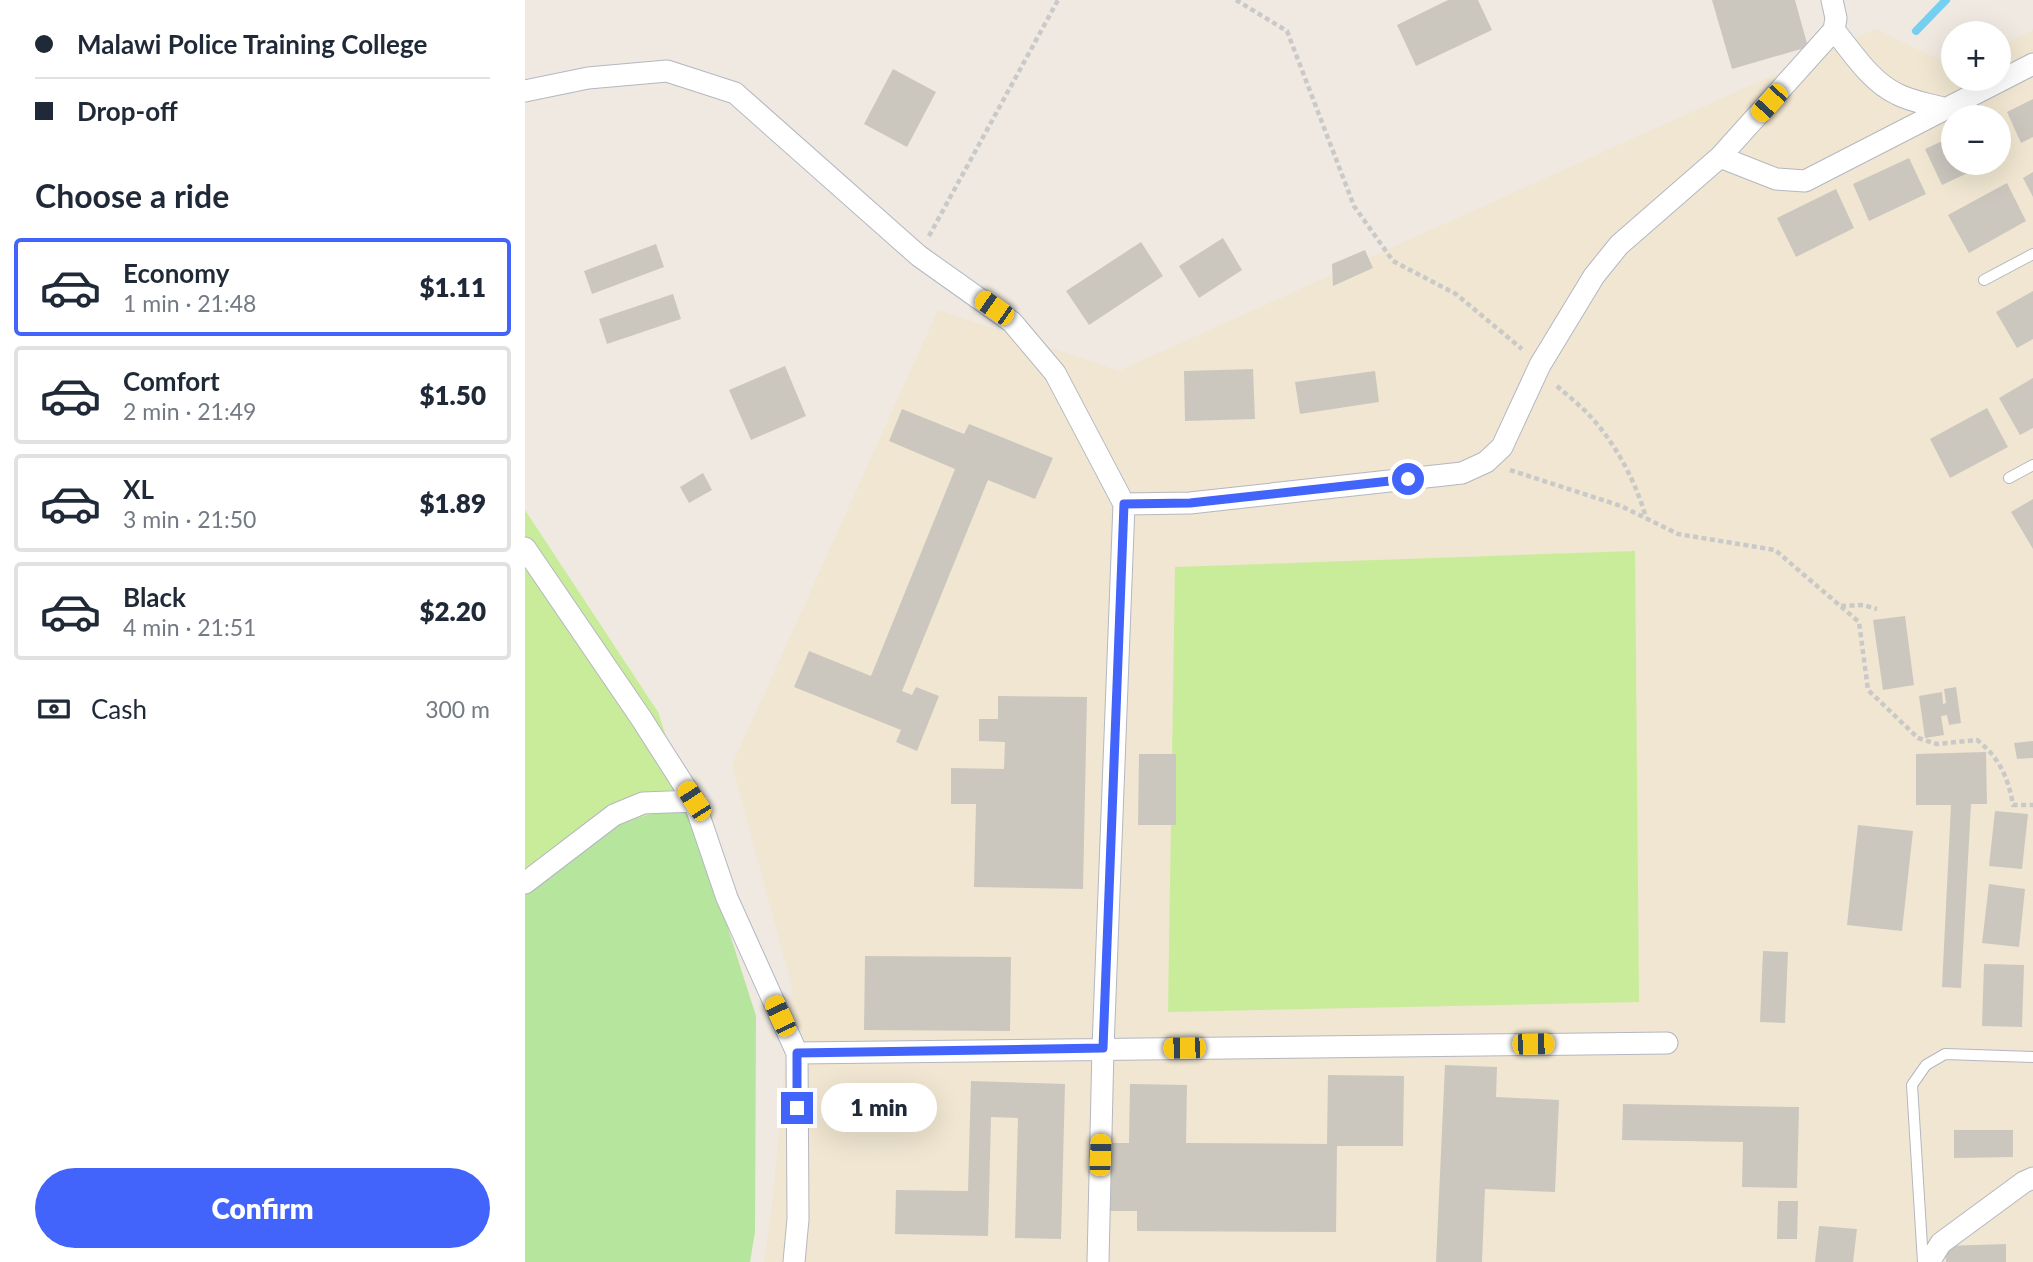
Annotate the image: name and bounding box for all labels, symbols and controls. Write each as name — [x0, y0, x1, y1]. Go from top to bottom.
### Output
map controls — [1941, 21, 2011, 175]
button: + — [1941, 21, 2011, 91]
text: Malawi Police Training College — [77, 28, 427, 60]
car — [1748, 80, 1791, 126]
text: Drop-off — [77, 95, 178, 127]
button: − — [1941, 105, 2011, 175]
text: Choose a ride — [35, 176, 229, 215]
icon: car — [39, 256, 102, 319]
text: Economy — [123, 257, 229, 289]
text: $1.11 — [419, 271, 486, 303]
car — [971, 287, 1018, 329]
text: 1 min · 21:48 — [123, 289, 256, 317]
icon: car — [39, 364, 102, 427]
text: Comfort — [123, 365, 220, 397]
text: $1.50 — [419, 379, 486, 411]
text: 2 min · 21:49 — [123, 397, 256, 425]
route start — [1392, 463, 1424, 495]
icon: car — [39, 472, 102, 535]
text: XL — [123, 473, 154, 505]
text: $1.89 — [419, 487, 486, 519]
text: 3 min · 21:50 — [123, 505, 256, 533]
icon: car — [39, 580, 102, 643]
text: Black — [123, 581, 186, 613]
text: $2.20 — [419, 595, 486, 627]
text: 4 min · 21:51 — [123, 613, 256, 641]
icon: cash — [35, 690, 73, 728]
text: Cash — [91, 693, 147, 725]
text: 300 m — [425, 695, 490, 723]
car — [674, 778, 715, 824]
car — [762, 993, 799, 1039]
car — [1512, 1033, 1555, 1055]
car — [1163, 1037, 1206, 1059]
callout: 1 min — [821, 1084, 937, 1132]
route end — [781, 1092, 813, 1124]
text: 1 min — [850, 1093, 908, 1121]
car — [1089, 1134, 1112, 1176]
button: Confirm — [35, 1168, 490, 1248]

